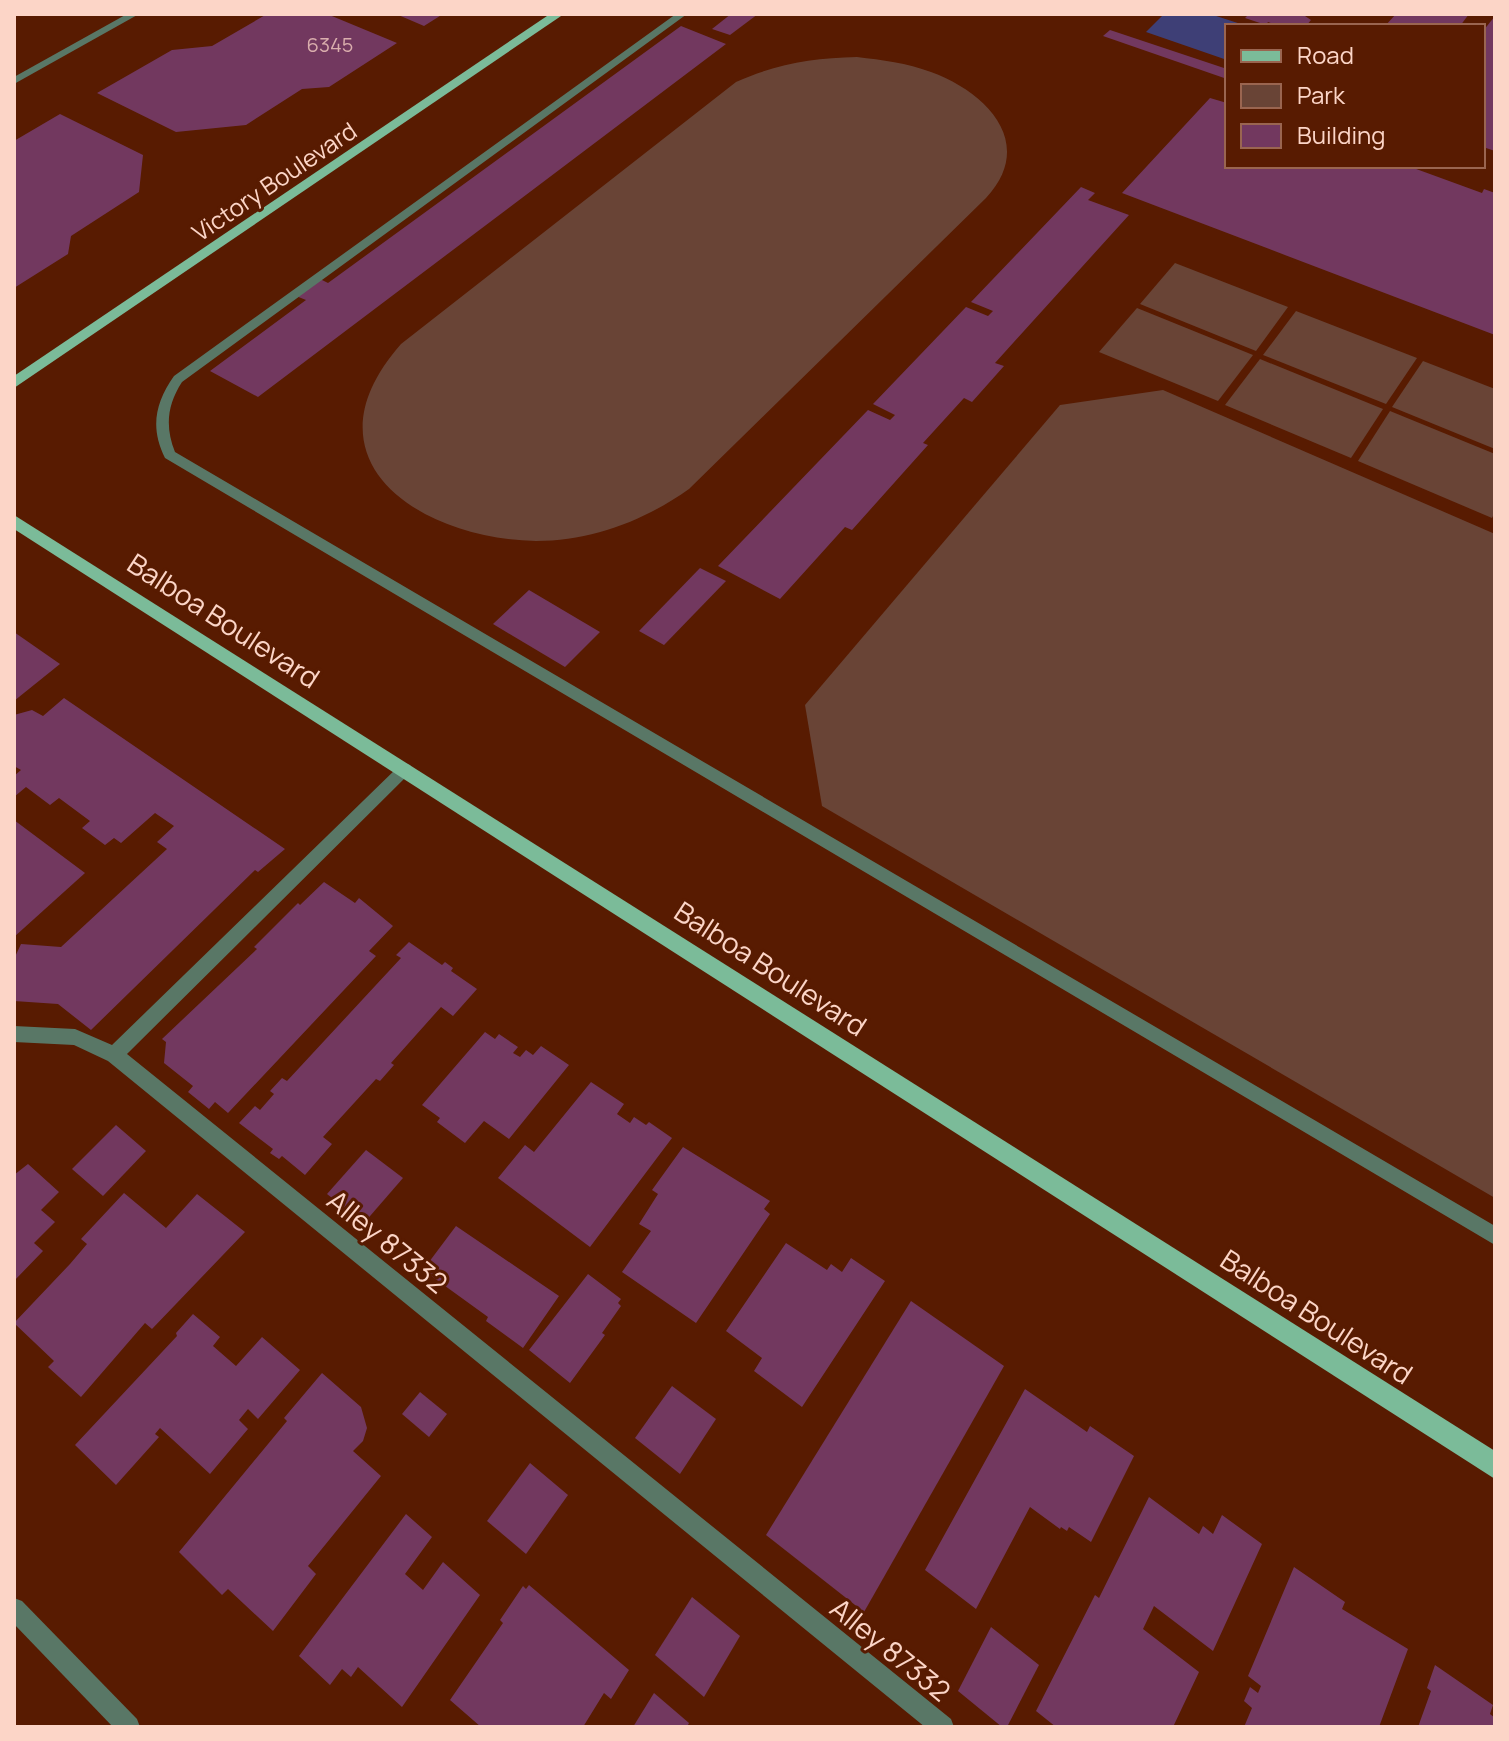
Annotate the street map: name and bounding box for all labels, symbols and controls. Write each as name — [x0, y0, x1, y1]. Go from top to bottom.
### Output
legend — [1225, 24, 1485, 168]
house number: 6345 — [307, 31, 353, 58]
text: Road — [1297, 38, 1354, 71]
text: Park — [1297, 78, 1346, 111]
street label: Victory Boulevard — [185, 114, 363, 248]
text: Building — [1297, 118, 1385, 151]
street label: Balboa Boulevard — [121, 544, 327, 696]
street label: Balboa Boulevard — [668, 892, 874, 1044]
street label: Alley 87332 — [320, 1181, 456, 1301]
street label: Balboa Boulevard — [1214, 1240, 1420, 1392]
street label: Alley 87332 — [823, 1589, 959, 1709]

